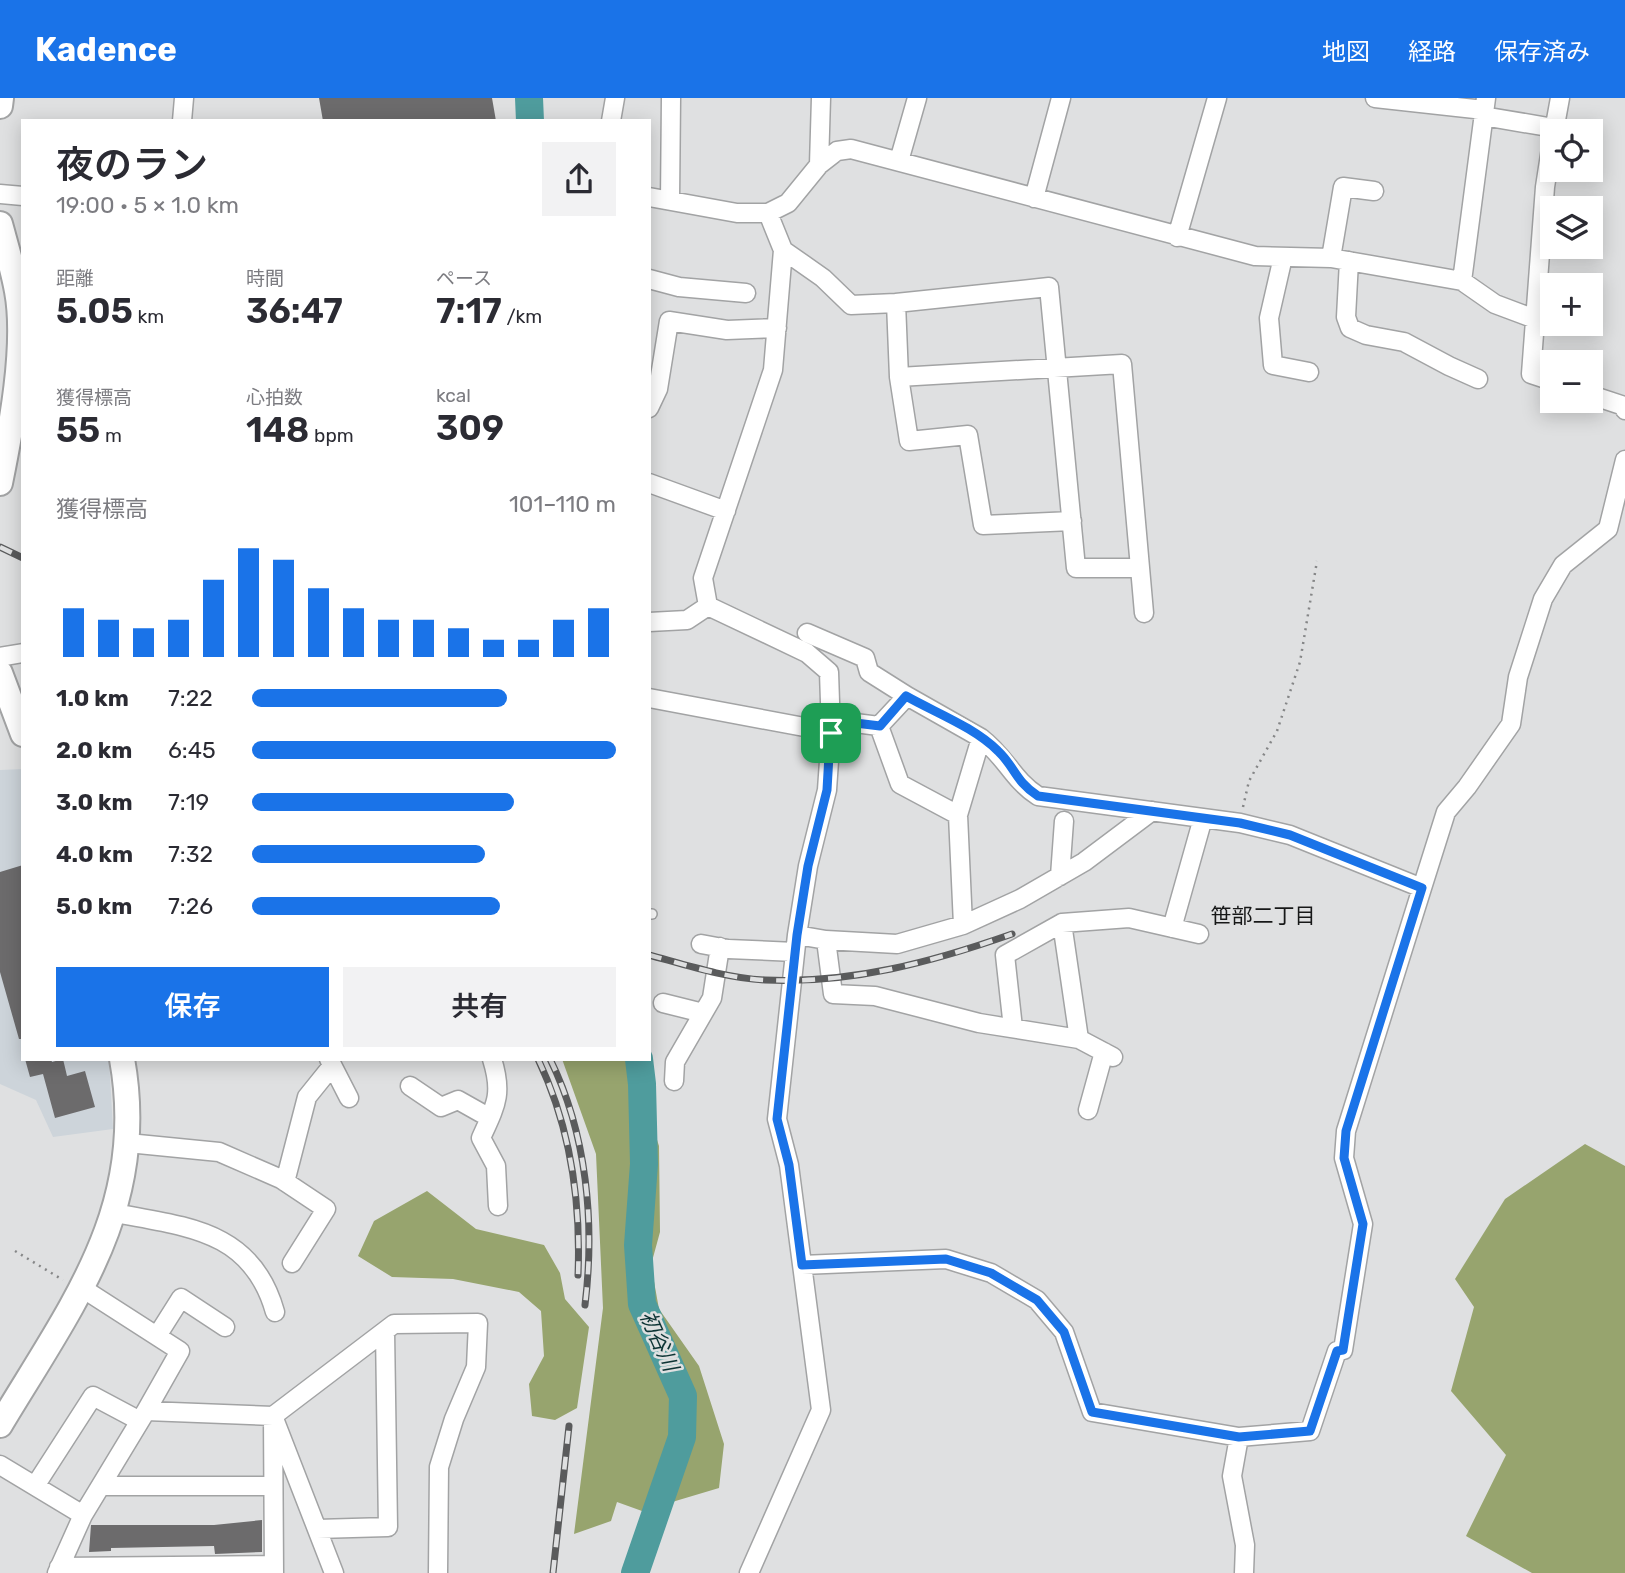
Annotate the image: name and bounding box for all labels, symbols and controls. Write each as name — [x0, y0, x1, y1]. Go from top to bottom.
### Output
text: Kadence — [35, 30, 177, 69]
text: 地図 — [1322, 38, 1370, 66]
text: 経路 — [1408, 38, 1456, 66]
text: 保存済み — [1494, 38, 1590, 66]
map controls — [1540, 119, 1603, 413]
button: locate — [1540, 119, 1603, 182]
text: 夜のラン — [56, 142, 208, 188]
button: share — [542, 142, 616, 216]
text: 19:00 · 5 × 1.0 km — [56, 191, 239, 219]
button: layers — [1540, 196, 1603, 259]
text: 距離 — [56, 267, 94, 290]
text: 時間 — [246, 267, 284, 290]
text: ペース — [436, 267, 492, 290]
button: + — [1540, 273, 1603, 336]
text: 5.05 — [56, 290, 133, 332]
text: 36:47 — [246, 290, 343, 332]
text: 7:17 — [436, 290, 502, 332]
text: km — [133, 305, 164, 328]
text: /km — [502, 305, 542, 328]
button: − — [1540, 350, 1603, 413]
text: kcal — [436, 384, 471, 407]
text: 獲得標高 — [56, 386, 132, 409]
text: 心拍数 — [246, 386, 303, 409]
text: 309 — [436, 407, 504, 449]
text: 55 — [56, 409, 100, 451]
text: 148 — [246, 409, 309, 451]
text: m — [100, 424, 122, 447]
text: bpm — [309, 424, 354, 447]
text: 101–110 m — [509, 490, 616, 518]
text: 獲得標高 — [56, 495, 148, 523]
text: 1.0 km — [56, 684, 129, 712]
text: 7:22 — [168, 684, 213, 712]
pin — [801, 703, 861, 763]
icon: arrive — [812, 714, 850, 752]
text: 2.0 km — [56, 736, 132, 764]
text: 6:45 — [168, 736, 216, 764]
text: 3.0 km — [56, 788, 133, 816]
text: 7:19 — [168, 788, 209, 816]
text: 4.0 km — [56, 840, 133, 868]
text: 7:32 — [168, 840, 213, 868]
text: 5.0 km — [56, 892, 132, 920]
text: 7:26 — [168, 892, 213, 920]
district label: 笹部二丁目 — [1211, 903, 1316, 928]
button: 保存 — [56, 967, 329, 1047]
button: 共有 — [343, 967, 616, 1047]
water label: 初谷川 — [635, 1307, 685, 1376]

